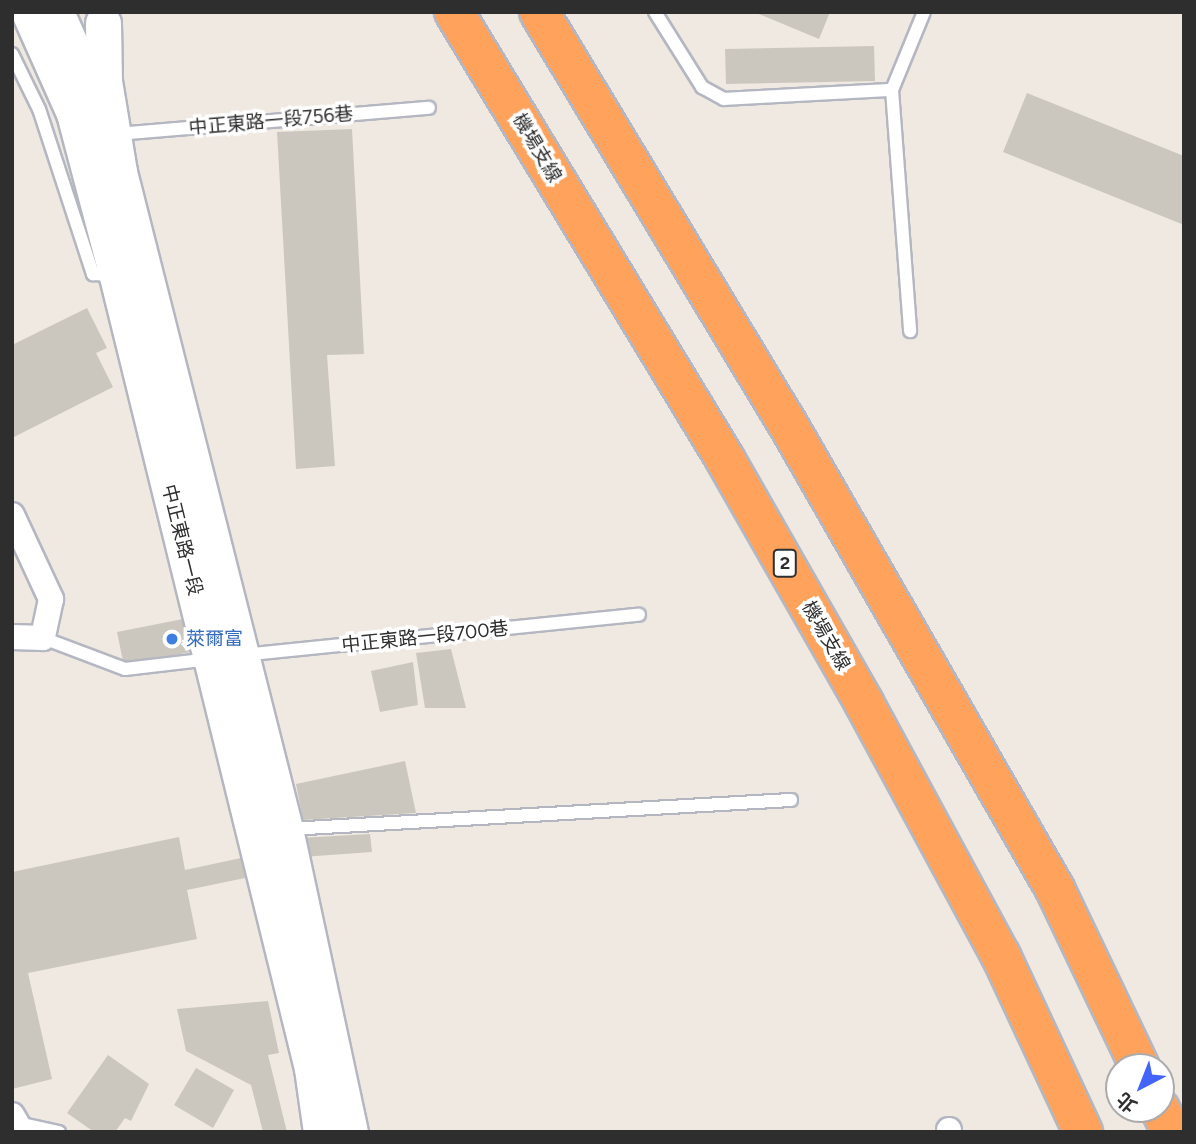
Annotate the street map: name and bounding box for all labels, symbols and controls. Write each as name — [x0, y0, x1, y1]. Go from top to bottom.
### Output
street label: 中正東路一段756巷 — [188, 102, 354, 140]
street label: 機場支線 — [508, 110, 566, 186]
street label: 中正東路一段 — [157, 482, 207, 598]
road number: 2 — [773, 548, 797, 578]
street label: 機場支線 — [797, 597, 855, 675]
street label: 中正東路一段700巷 — [340, 617, 510, 657]
place label: 萊爾富 — [186, 628, 243, 650]
marker: 萊爾富 — [164, 631, 180, 647]
north arrow — [1105, 1053, 1175, 1123]
text: 北 — [1112, 1088, 1142, 1117]

